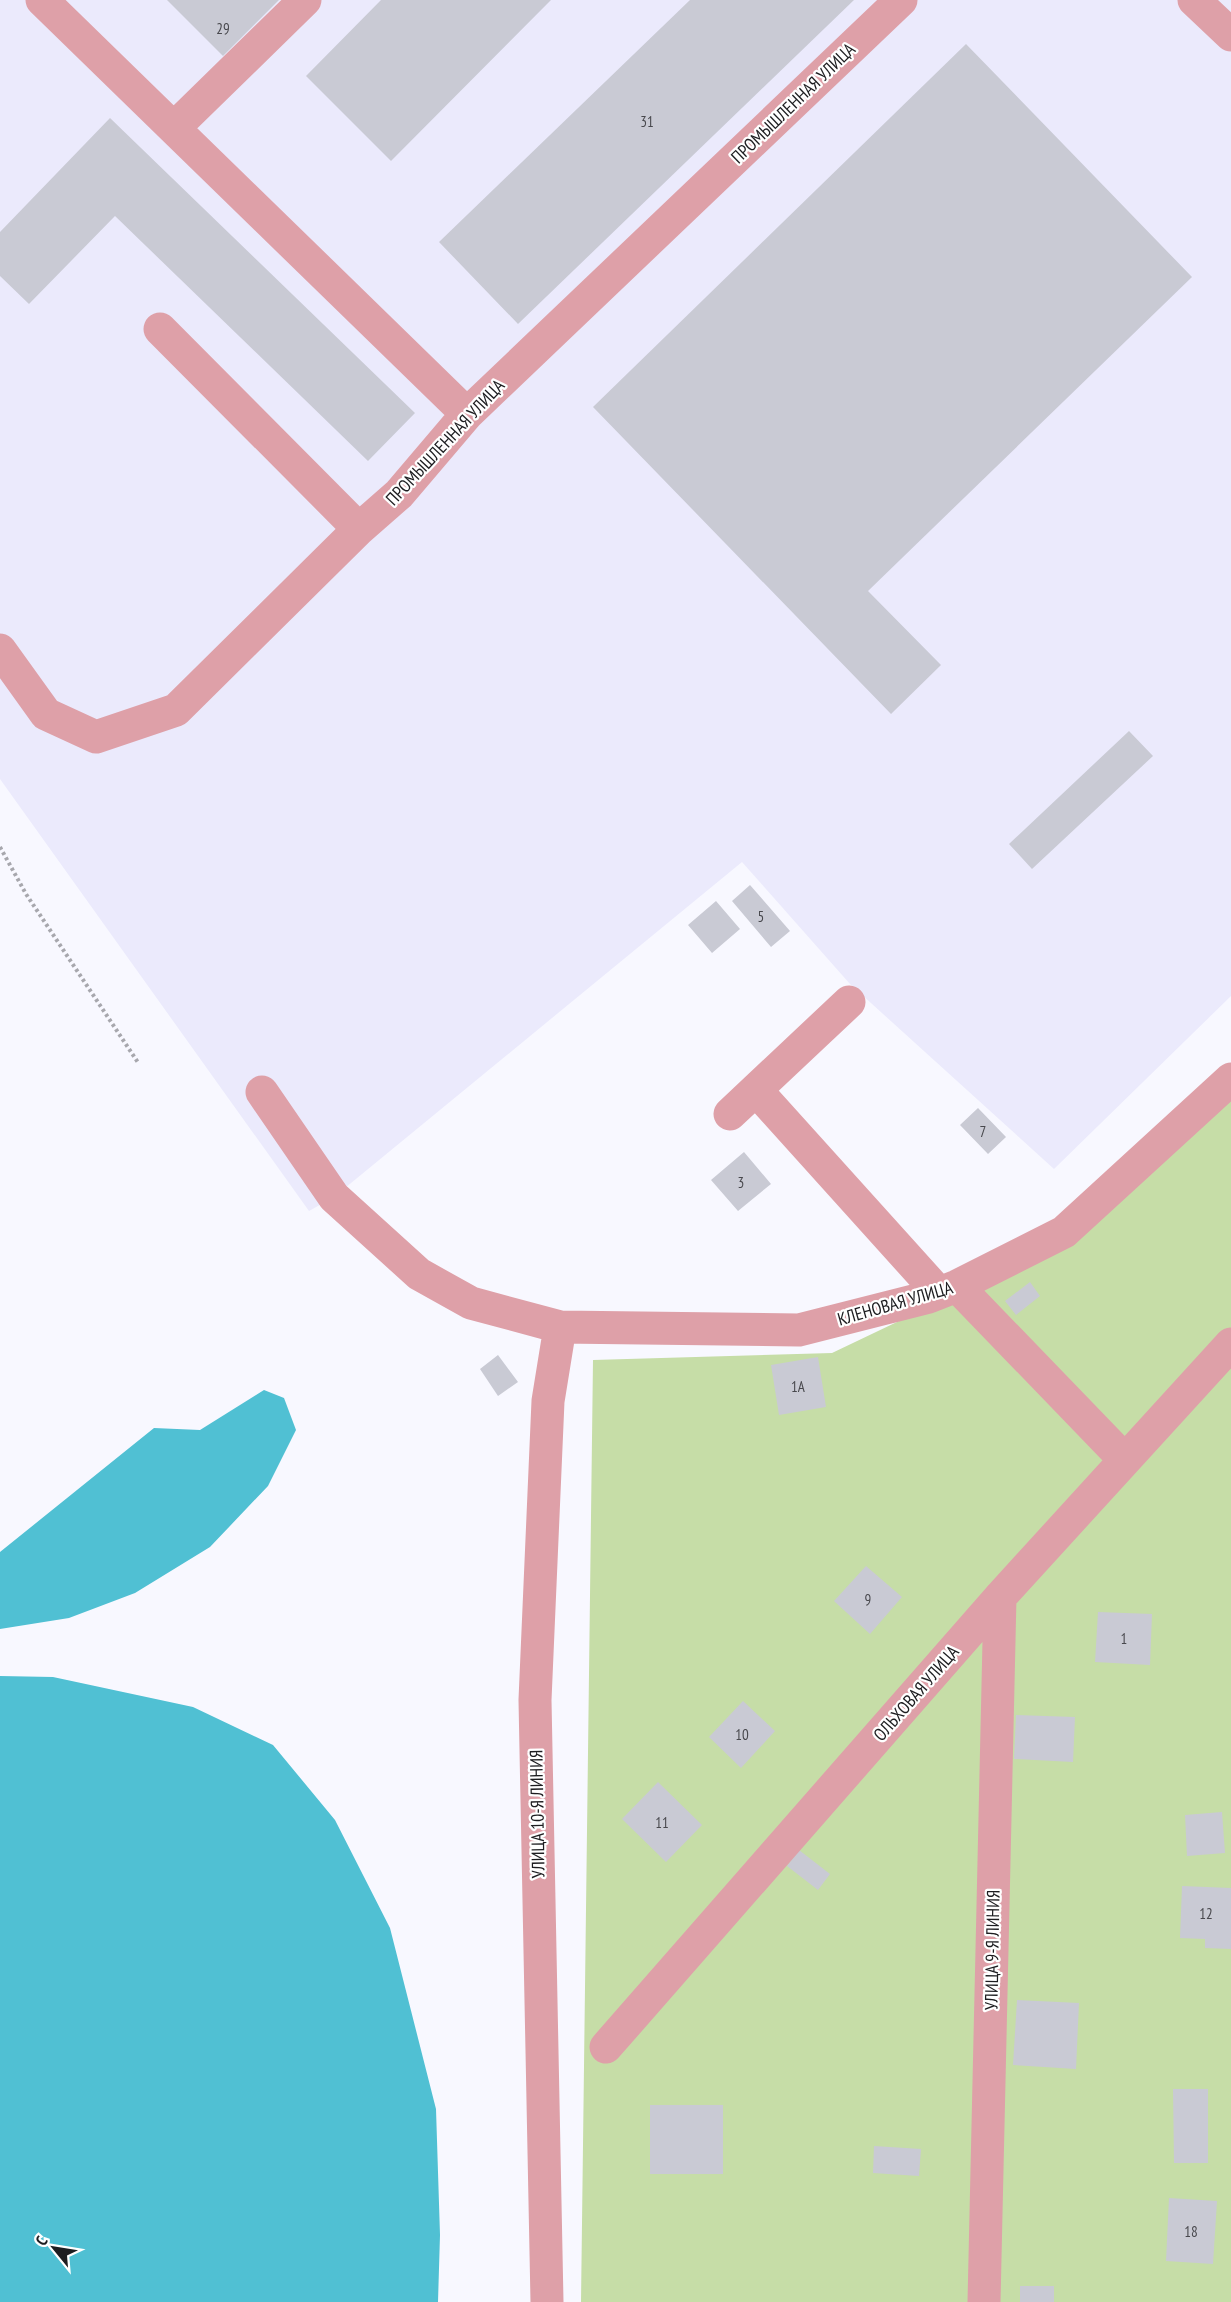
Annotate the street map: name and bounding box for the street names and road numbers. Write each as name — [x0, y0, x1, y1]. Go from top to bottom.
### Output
street label: ПРОМЫШЛЕННАЯ УЛИЦА — [726, 37, 860, 168]
street label: ПРОМЫШЛЕННАЯ УЛИЦА — [381, 374, 510, 510]
street label: КЛЕНОВАЯ УЛИЦА — [835, 1275, 956, 1330]
street label: ОЛЬХОВАЯ УЛИЦА — [868, 1640, 964, 1745]
street label: УЛИЦА 10-Я ЛИНИЯ — [524, 1750, 550, 1878]
street label: УЛИЦА 9-Я ЛИНИЯ — [979, 1890, 1005, 2010]

